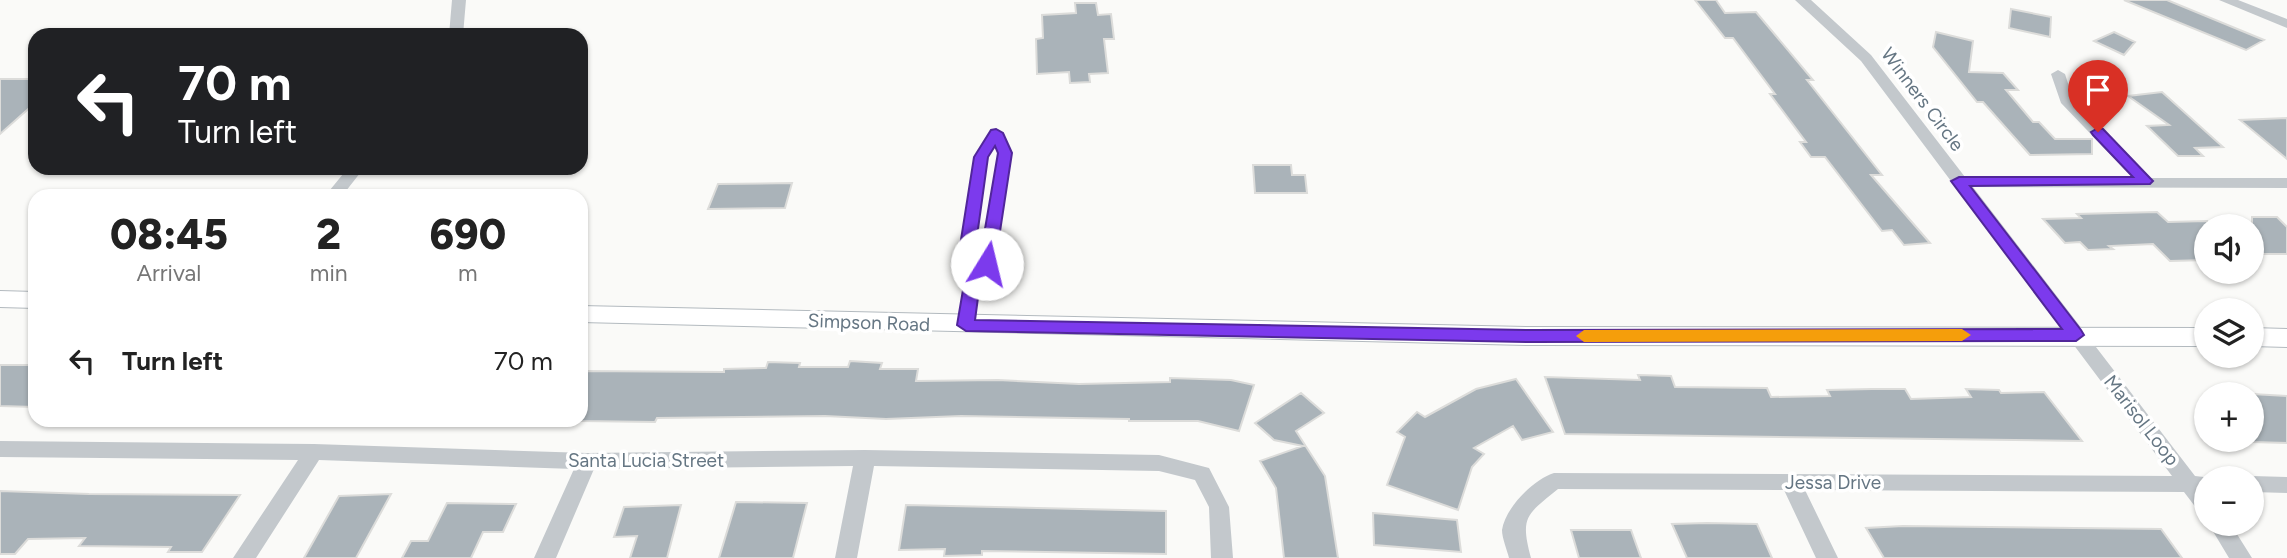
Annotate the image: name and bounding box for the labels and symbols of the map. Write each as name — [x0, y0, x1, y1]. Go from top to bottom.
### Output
street label: Winners Circle — [1876, 43, 1969, 156]
pin — [2068, 60, 2128, 132]
position arrow — [950, 227, 1024, 301]
street label: Simpson Road — [807, 309, 931, 336]
street label: Marisol Loop — [2099, 370, 2184, 470]
street label: Santa Lucia Street — [568, 449, 724, 472]
street label: Jessa Drive — [1785, 471, 1881, 494]

